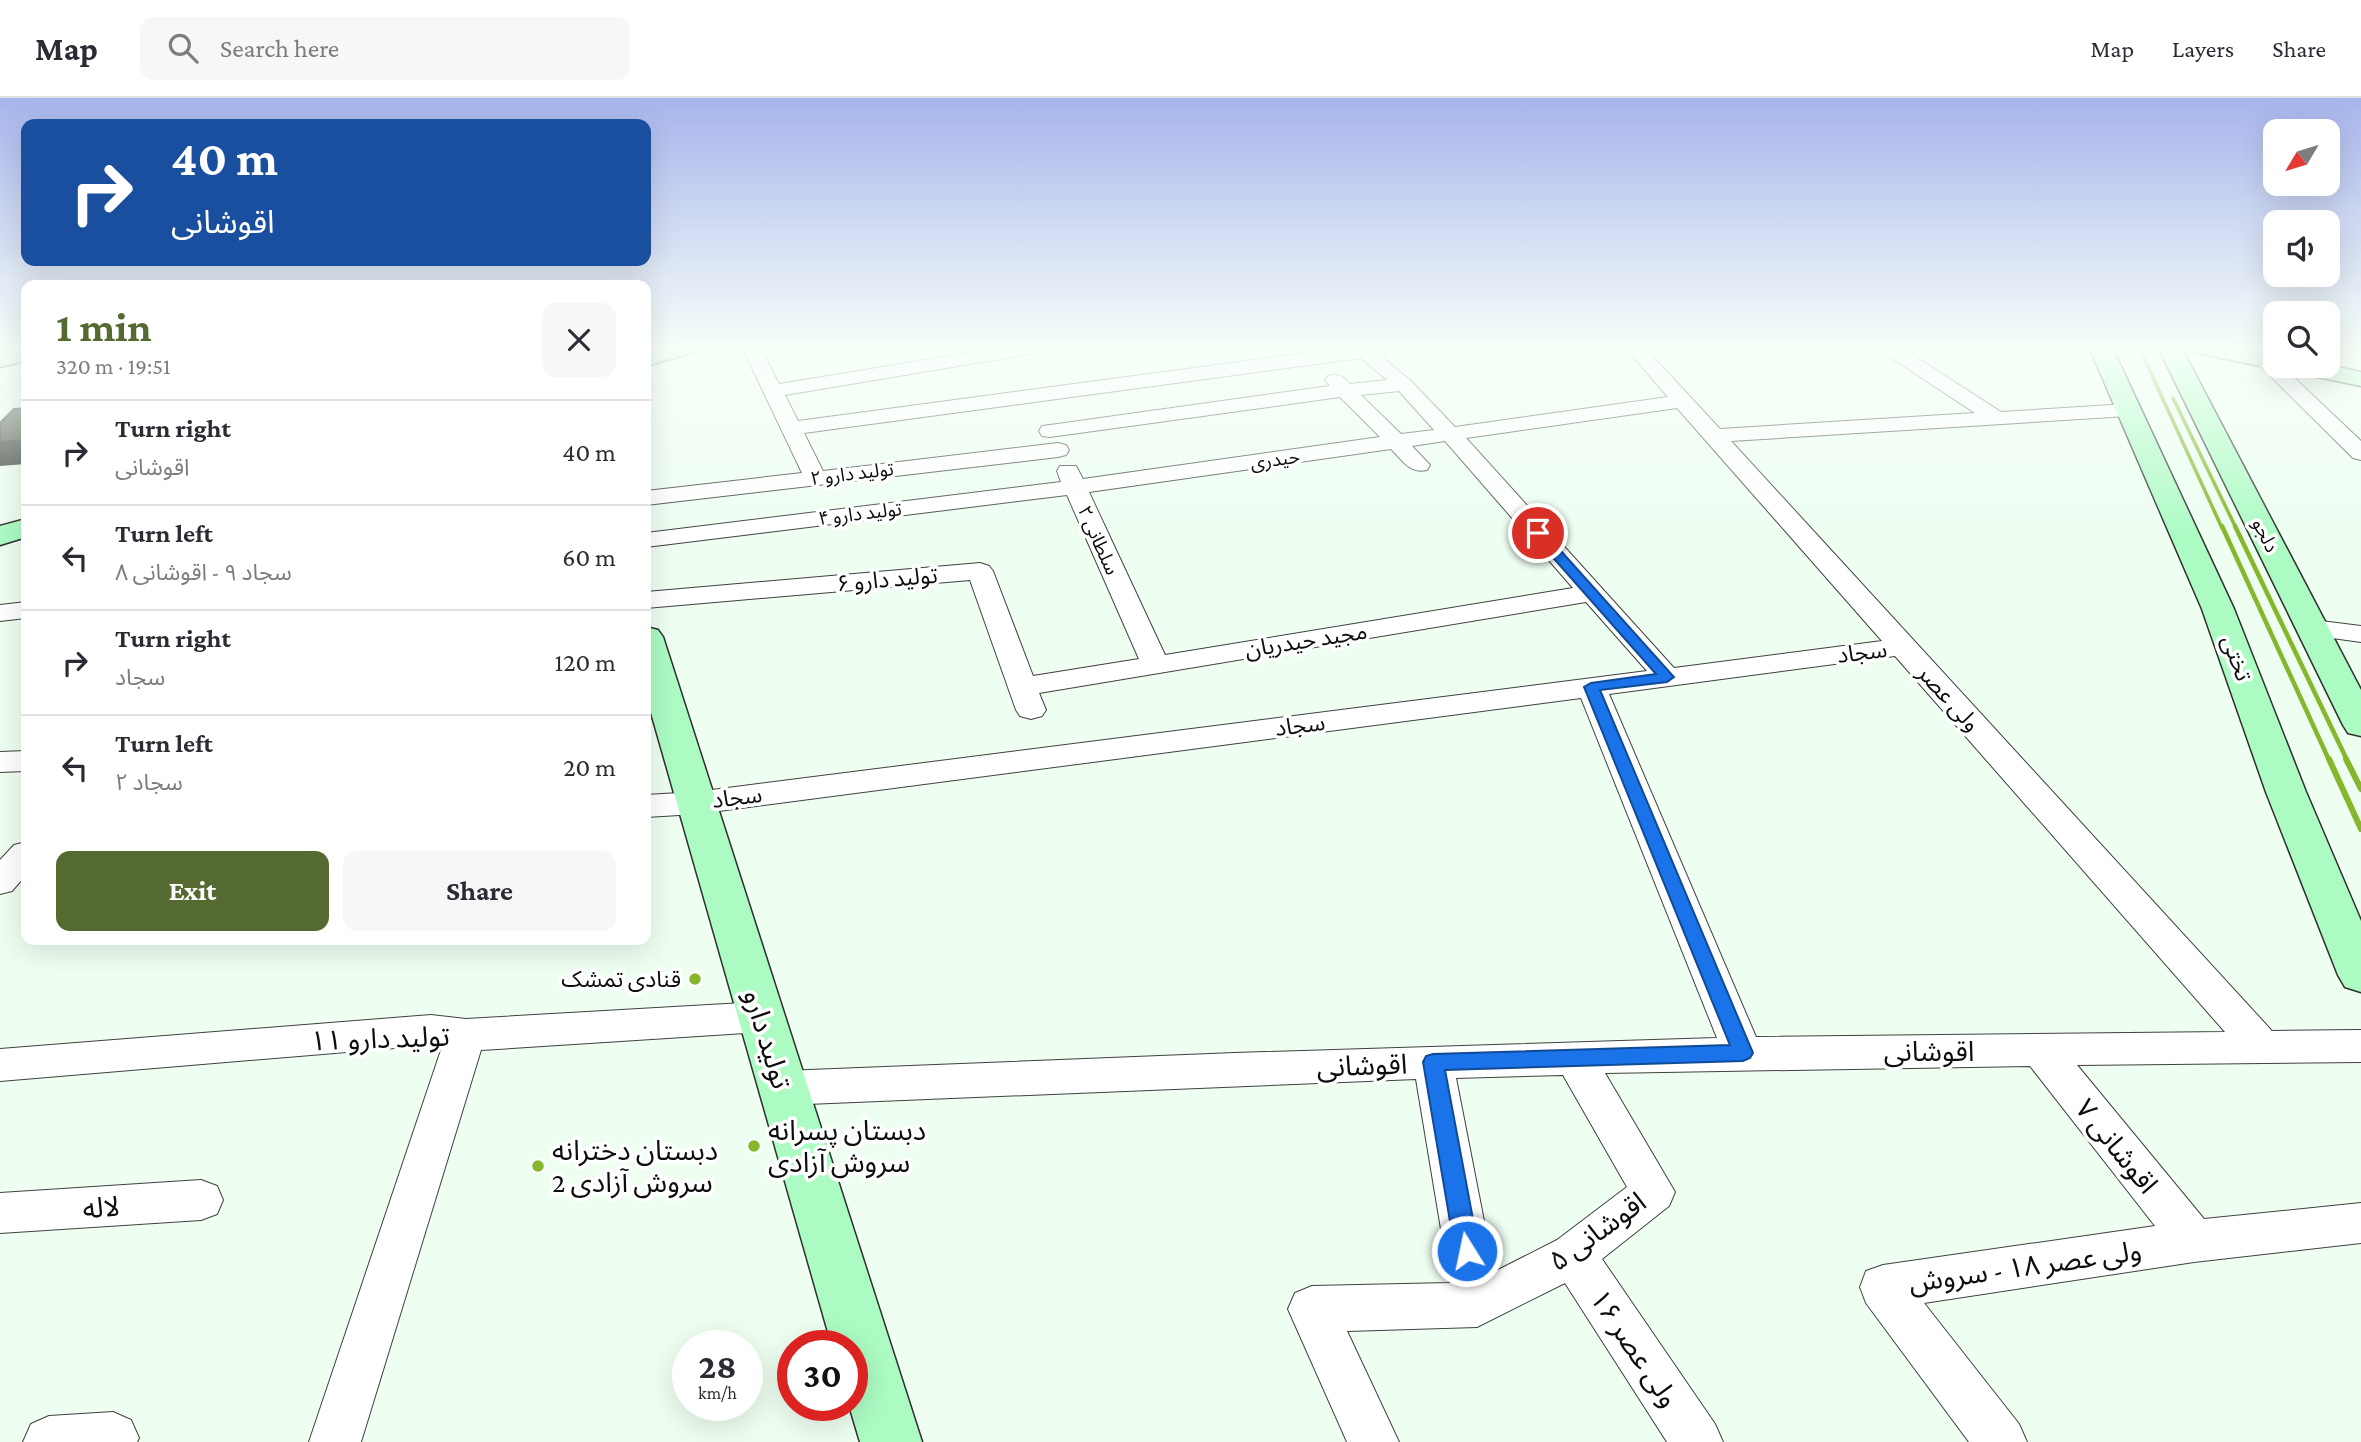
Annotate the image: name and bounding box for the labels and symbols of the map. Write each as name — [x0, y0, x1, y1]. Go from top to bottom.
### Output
north arrow — [2263, 119, 2340, 196]
street label: حیدری — [1249, 446, 1301, 474]
street label: تولید دارو ۲ — [809, 458, 895, 490]
street label: تولید دارو ۴ — [817, 498, 903, 530]
street label: ۲ سلطانی — [1073, 503, 1123, 578]
pin — [1508, 503, 1568, 563]
street label: دلجو — [2247, 515, 2283, 556]
street label: تولید دارو ۶ — [835, 562, 939, 597]
street label: مجید حیدریان — [1243, 618, 1369, 663]
street label: تختی — [2217, 631, 2257, 685]
street label: سجاد — [1835, 636, 1889, 668]
street label: ولی عصر — [1911, 659, 1985, 737]
street label: سجاد — [1273, 709, 1327, 741]
street label: سجاد — [710, 781, 764, 813]
place label: قنادی تمشک — [561, 966, 681, 992]
marker: قنادی تمشک — [687, 971, 703, 987]
street label: تولید دارو — [737, 986, 797, 1093]
street label: تولید دارو ۱۱ — [310, 1021, 450, 1057]
street label: اقوشانی — [1884, 1036, 1974, 1068]
street label: اقوشانی — [1316, 1048, 1408, 1084]
street label: اقوشانی ۷ — [2069, 1093, 2164, 1200]
place label: دبستان پسرانه سروش آزادی — [768, 1115, 926, 1179]
place label: دبستان دخترانه سروش آزادی 2 — [552, 1135, 718, 1199]
marker: دبستان پسرانه سروش آزادی — [746, 1138, 762, 1154]
marker: دبستان دخترانه سروش آزادی 2 — [530, 1158, 546, 1174]
street label: اقوشانی ۵ — [1543, 1186, 1652, 1278]
street label: لاله — [81, 1191, 121, 1224]
position arrow — [1430, 1214, 1504, 1288]
street label: ولی عصر ۱۸ - سروش — [1907, 1235, 2144, 1299]
street label: ولی عصر ۱۶ — [1583, 1284, 1685, 1413]
speed limit sign: 30 — [777, 1330, 868, 1421]

